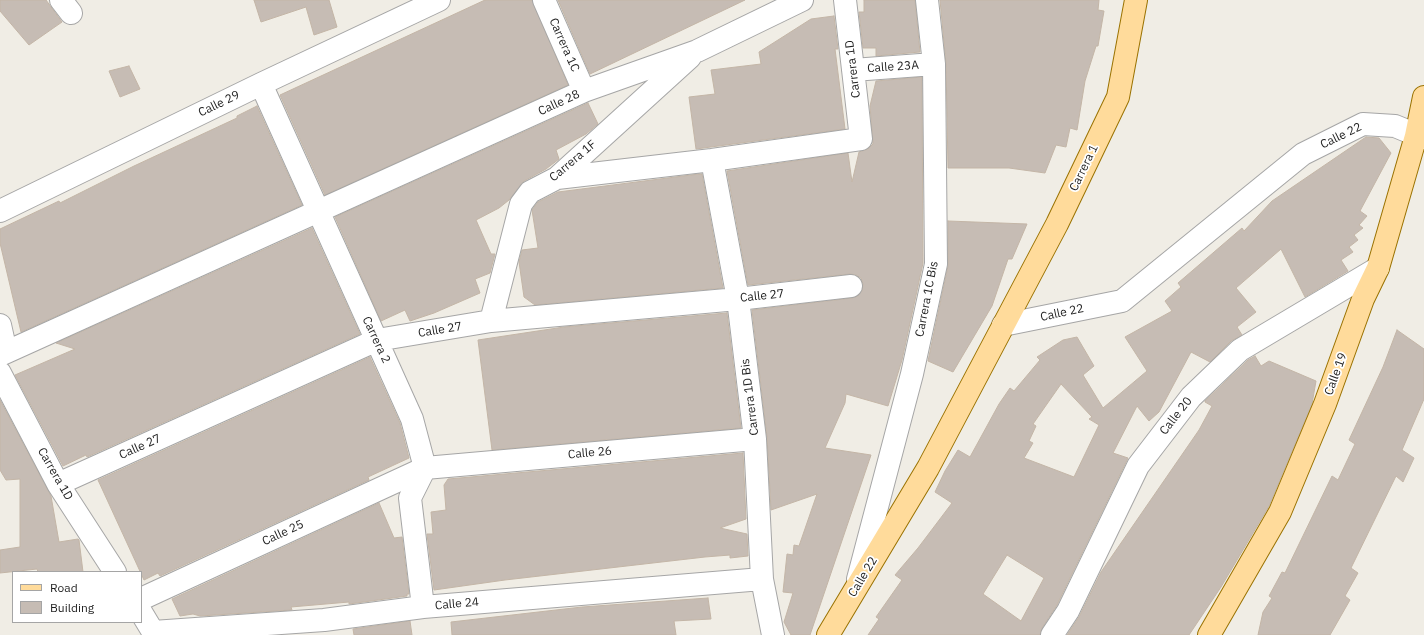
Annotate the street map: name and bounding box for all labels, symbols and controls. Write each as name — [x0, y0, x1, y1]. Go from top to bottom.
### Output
street label: Carrera 1C — [546, 16, 582, 74]
street label: Carrera 1D — [842, 39, 864, 99]
street label: Calle 23A — [867, 58, 919, 76]
street label: Calle 28 — [536, 87, 582, 119]
street label: Calle 29 — [196, 88, 242, 120]
street label: Calle 22 — [1318, 120, 1364, 152]
street label: Carrera 1F — [547, 137, 599, 185]
street label: Carrera 1 — [1067, 142, 1101, 194]
street label: Carrera 1C Bis — [913, 260, 941, 338]
street label: Calle 27 — [739, 287, 785, 305]
street label: Calle 22 — [1039, 301, 1085, 325]
street label: Carrera 2 — [359, 314, 393, 366]
street label: Calle 27 — [417, 319, 463, 341]
street label: Calle 19 — [1322, 351, 1350, 397]
street label: Carrera 1D Bis — [738, 358, 762, 436]
street label: Calle 20 — [1157, 394, 1195, 438]
street label: Calle 27 — [117, 431, 163, 463]
street label: Calle 26 — [567, 444, 613, 462]
street label: Carrera 1D — [34, 445, 76, 503]
street label: Calle 25 — [260, 517, 306, 549]
street label: Calle 22 — [845, 554, 881, 600]
legend — [12, 571, 142, 623]
text: Road — [50, 580, 78, 595]
street label: Calle 24 — [434, 595, 480, 613]
text: Building — [50, 600, 94, 615]

